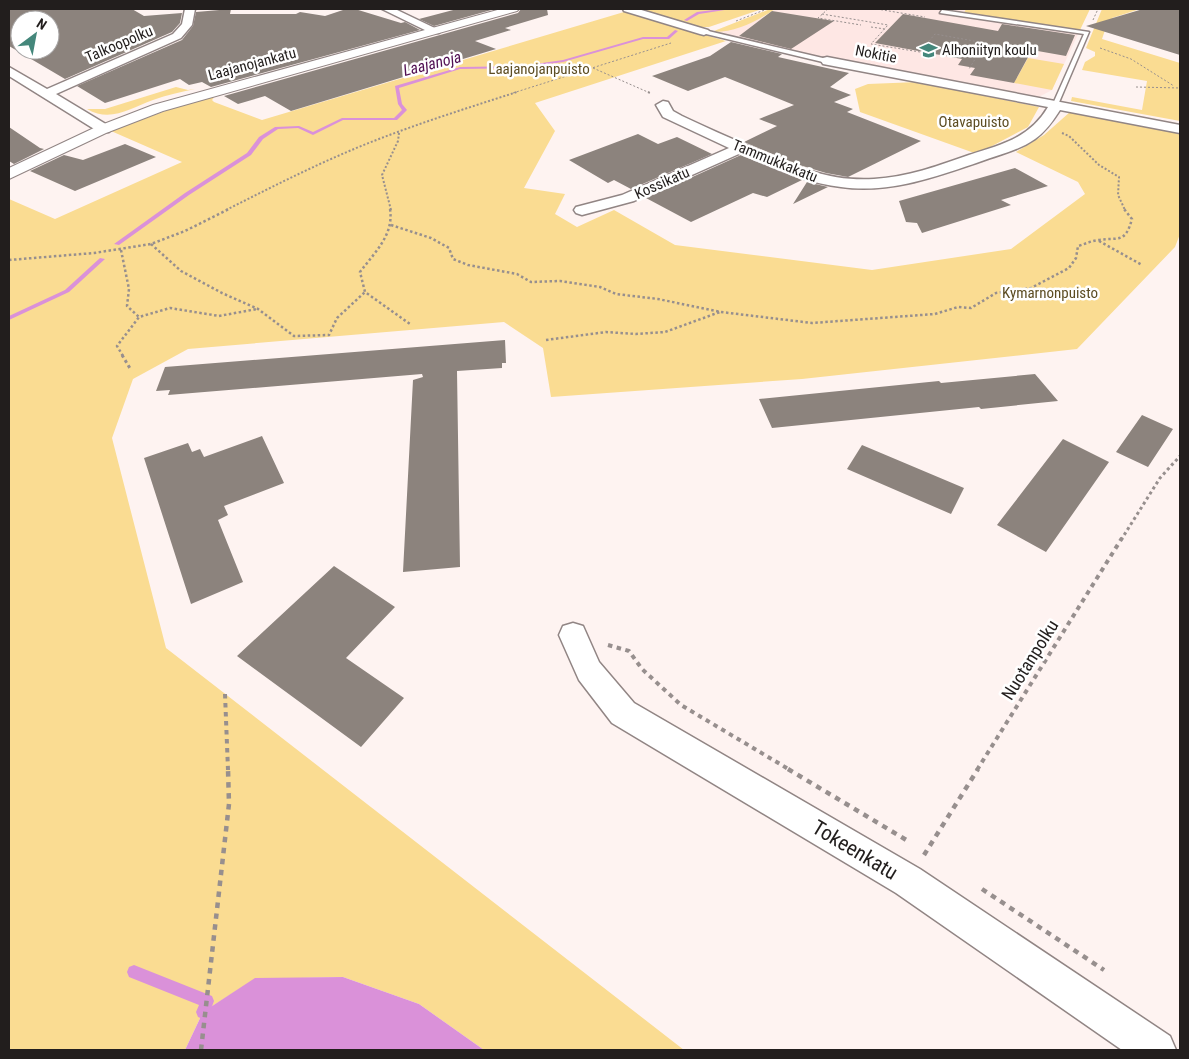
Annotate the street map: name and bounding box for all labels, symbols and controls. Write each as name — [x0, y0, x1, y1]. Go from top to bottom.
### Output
north arrow — [10, 10, 60, 60]
text: N — [34, 15, 50, 33]
street label: Talkoopolku — [82, 22, 156, 66]
school or university icon: Alhoniityn koulu — [918, 40, 938, 60]
street label: Nokitie — [854, 41, 898, 67]
place label: Alhoniityn koulu — [942, 41, 1037, 59]
street label: Laajanojankatu — [206, 44, 298, 84]
water label: Laajanoja — [401, 47, 463, 80]
park label: Laajanojanpuisto — [488, 60, 590, 78]
park label: Otavapuisto — [939, 113, 1009, 131]
street label: Tammukkakatu — [730, 136, 820, 186]
street label: Kossikatu — [632, 163, 692, 203]
park label: Kymarnonpuisto — [1002, 284, 1098, 302]
street label: Nuotanpolku — [997, 616, 1062, 704]
street label: Tokeenkatu — [808, 815, 902, 885]

